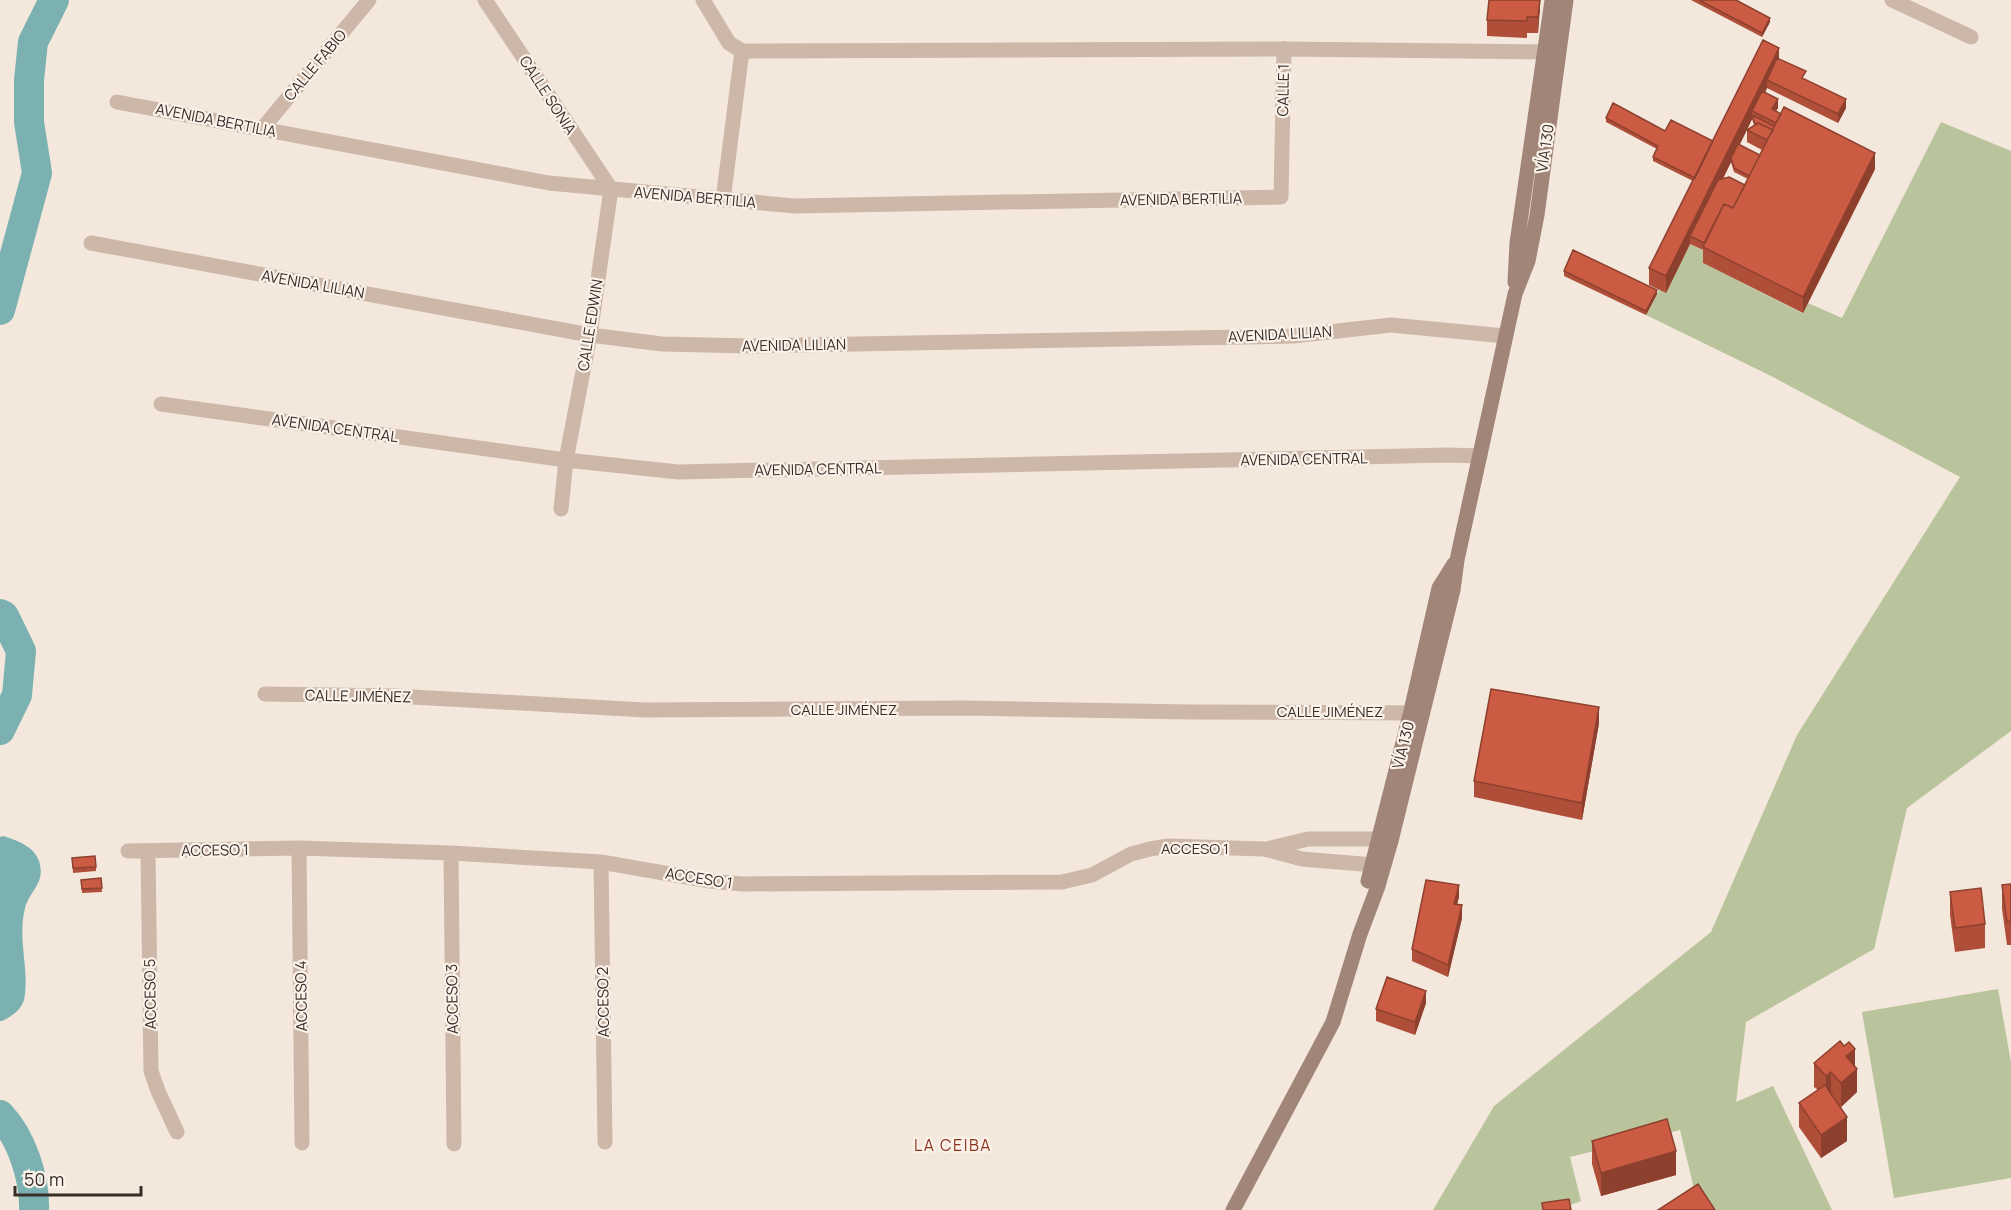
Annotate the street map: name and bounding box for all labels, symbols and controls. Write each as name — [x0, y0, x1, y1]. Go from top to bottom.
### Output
street label: CALLE FABIO — [279, 25, 351, 105]
street label: CALLE SONIA — [515, 51, 582, 139]
street label: CALLE 1 — [1272, 63, 1294, 117]
street label: AVENIDA BERTILIA — [154, 98, 279, 142]
street label: VÍA 130 — [1531, 123, 1559, 173]
street label: AVENIDA BERTILIA — [633, 181, 757, 213]
street label: AVENIDA BERTILIA — [1120, 187, 1243, 211]
street label: AVENIDA LILIAN — [260, 265, 366, 303]
street label: CALLE EDWIN — [572, 278, 608, 372]
street label: AVENIDA LILIAN — [1227, 321, 1333, 347]
street label: AVENIDA LILIAN — [742, 334, 846, 356]
street label: AVENIDA CENTRAL — [271, 409, 400, 447]
street label: AVENIDA CENTRAL — [1240, 447, 1368, 471]
street label: AVENIDA CENTRAL — [754, 457, 882, 481]
street label: CALLE JIMÉNEZ — [305, 685, 411, 707]
street label: CALLE JIMÉNEZ — [791, 699, 897, 720]
street label: CALLE JIMÉNEZ — [1277, 701, 1383, 722]
street label: VÍA 130 — [1387, 719, 1419, 771]
street label: ACCESO 1 — [1161, 838, 1229, 859]
street label: ACCESO 1 — [181, 839, 249, 861]
street label: ACCESO 1 — [664, 862, 734, 894]
street label: ACCESO 5 — [139, 959, 161, 1029]
street label: ACCESO 4 — [290, 960, 312, 1032]
street label: ACCESO 3 — [441, 964, 463, 1034]
street label: ACCESO 2 — [592, 967, 614, 1037]
district label: LA CEIBA — [914, 1134, 992, 1156]
scale bar — [15, 1159, 141, 1197]
text: 50 m — [24, 1167, 64, 1191]

